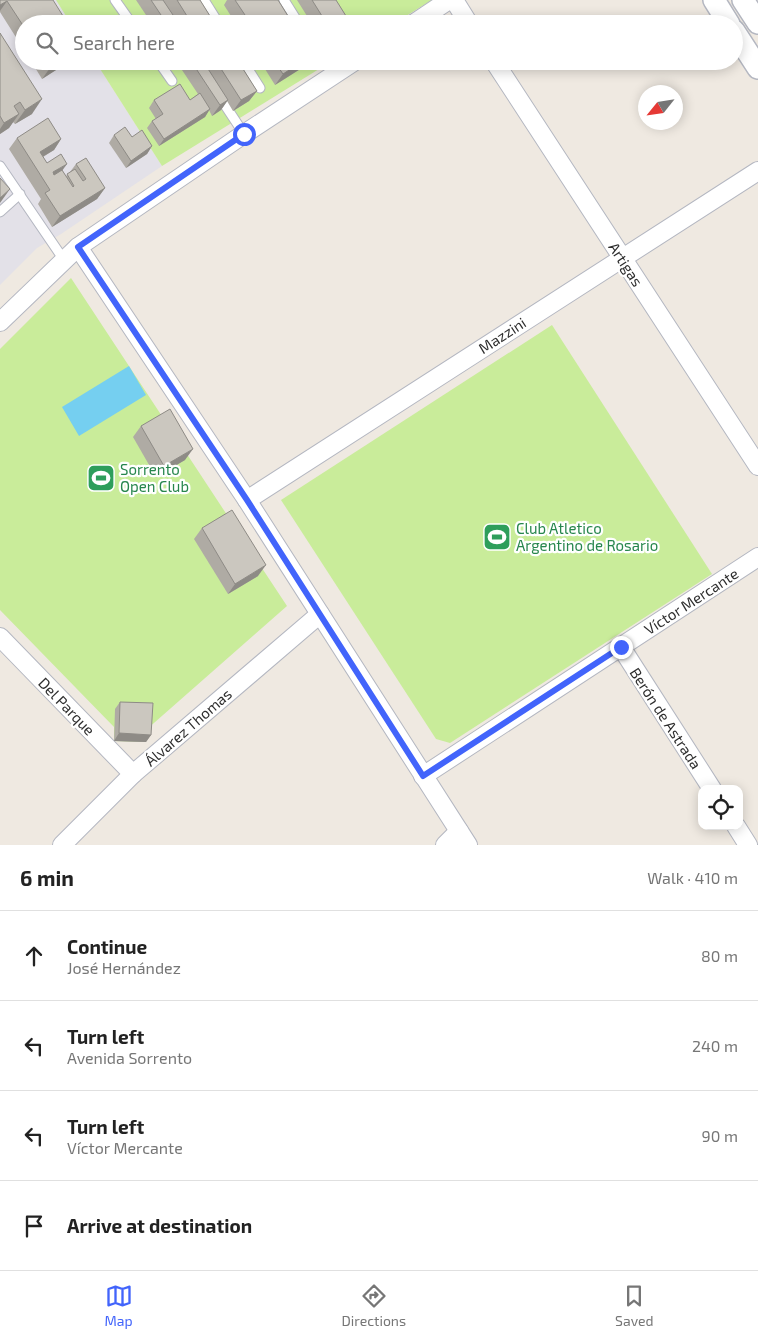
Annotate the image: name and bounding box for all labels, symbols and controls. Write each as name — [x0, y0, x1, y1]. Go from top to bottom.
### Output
search box — [15, 15, 743, 70]
icon: search — [33, 29, 61, 57]
text: Search here — [73, 31, 175, 54]
north arrow — [638, 85, 683, 130]
route start — [233, 123, 256, 146]
street label: Artigas — [605, 239, 647, 289]
street label: Mazzini — [475, 313, 529, 357]
place label: Sorrento Open Club — [120, 460, 189, 495]
sports icon: Sorrento Open Club — [86, 463, 116, 493]
place label: Club Atletico Argentino de Rosario — [516, 519, 658, 554]
sports icon: Club Atletico Argentino de Rosario — [482, 522, 512, 552]
street label: Víctor Mercante — [641, 564, 741, 638]
route end — [610, 636, 633, 659]
street label: Berón de Astrada — [627, 664, 705, 772]
street label: Del Parque — [35, 673, 99, 739]
street label: Álvarez Thomas — [141, 684, 235, 770]
map controls — [698, 785, 743, 830]
button: locate — [698, 785, 743, 830]
text: 6 min — [20, 865, 74, 890]
text: Walk · 410 m — [647, 868, 738, 887]
text: Continue — [67, 935, 147, 958]
icon: ahead — [20, 942, 48, 970]
text: 80 m — [701, 946, 738, 965]
text: José Hernández — [67, 958, 181, 977]
text: Turn left — [67, 1025, 144, 1048]
icon: left — [20, 1032, 48, 1060]
text: 240 m — [692, 1036, 738, 1055]
text: Avenida Sorrento — [67, 1048, 192, 1067]
text: Turn left — [67, 1115, 144, 1138]
icon: left — [20, 1122, 48, 1150]
text: 90 m — [702, 1126, 738, 1145]
text: Víctor Mercante — [67, 1138, 183, 1157]
icon: arrive — [20, 1212, 48, 1240]
text: Arrive at destination — [67, 1214, 252, 1237]
tab: Map — [104, 1282, 133, 1329]
tab: Directions — [342, 1282, 406, 1329]
tab: Saved — [615, 1282, 654, 1329]

